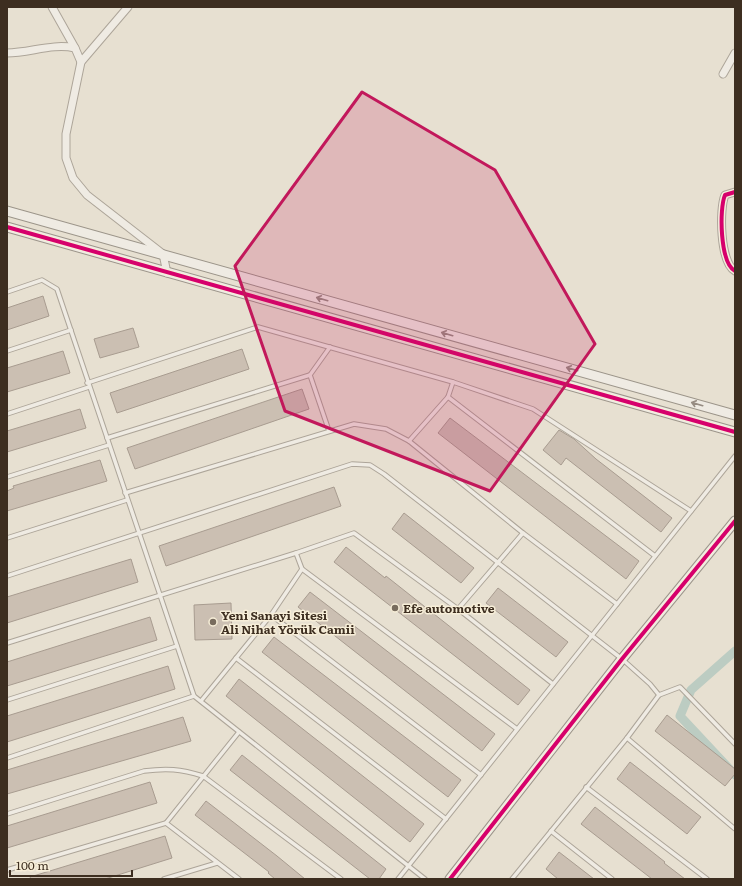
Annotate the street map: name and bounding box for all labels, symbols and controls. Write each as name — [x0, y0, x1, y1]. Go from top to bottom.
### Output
one-way arrow — [316, 295, 329, 302]
one-way arrow — [441, 330, 454, 337]
one-way arrow — [566, 365, 579, 372]
one-way arrow — [691, 400, 704, 407]
place label: Efe automotive — [403, 599, 495, 617]
marker: Efe automotive — [390, 603, 400, 613]
place label: Yeni Sanayi Sitesi Ali Nihat Yörük Camii — [221, 606, 355, 638]
marker: Yeni Sanayi Sitesi Ali Nihat Yörük Camii — [208, 617, 218, 627]
scale bar — [10, 852, 132, 878]
text: 100 m — [16, 856, 49, 874]

